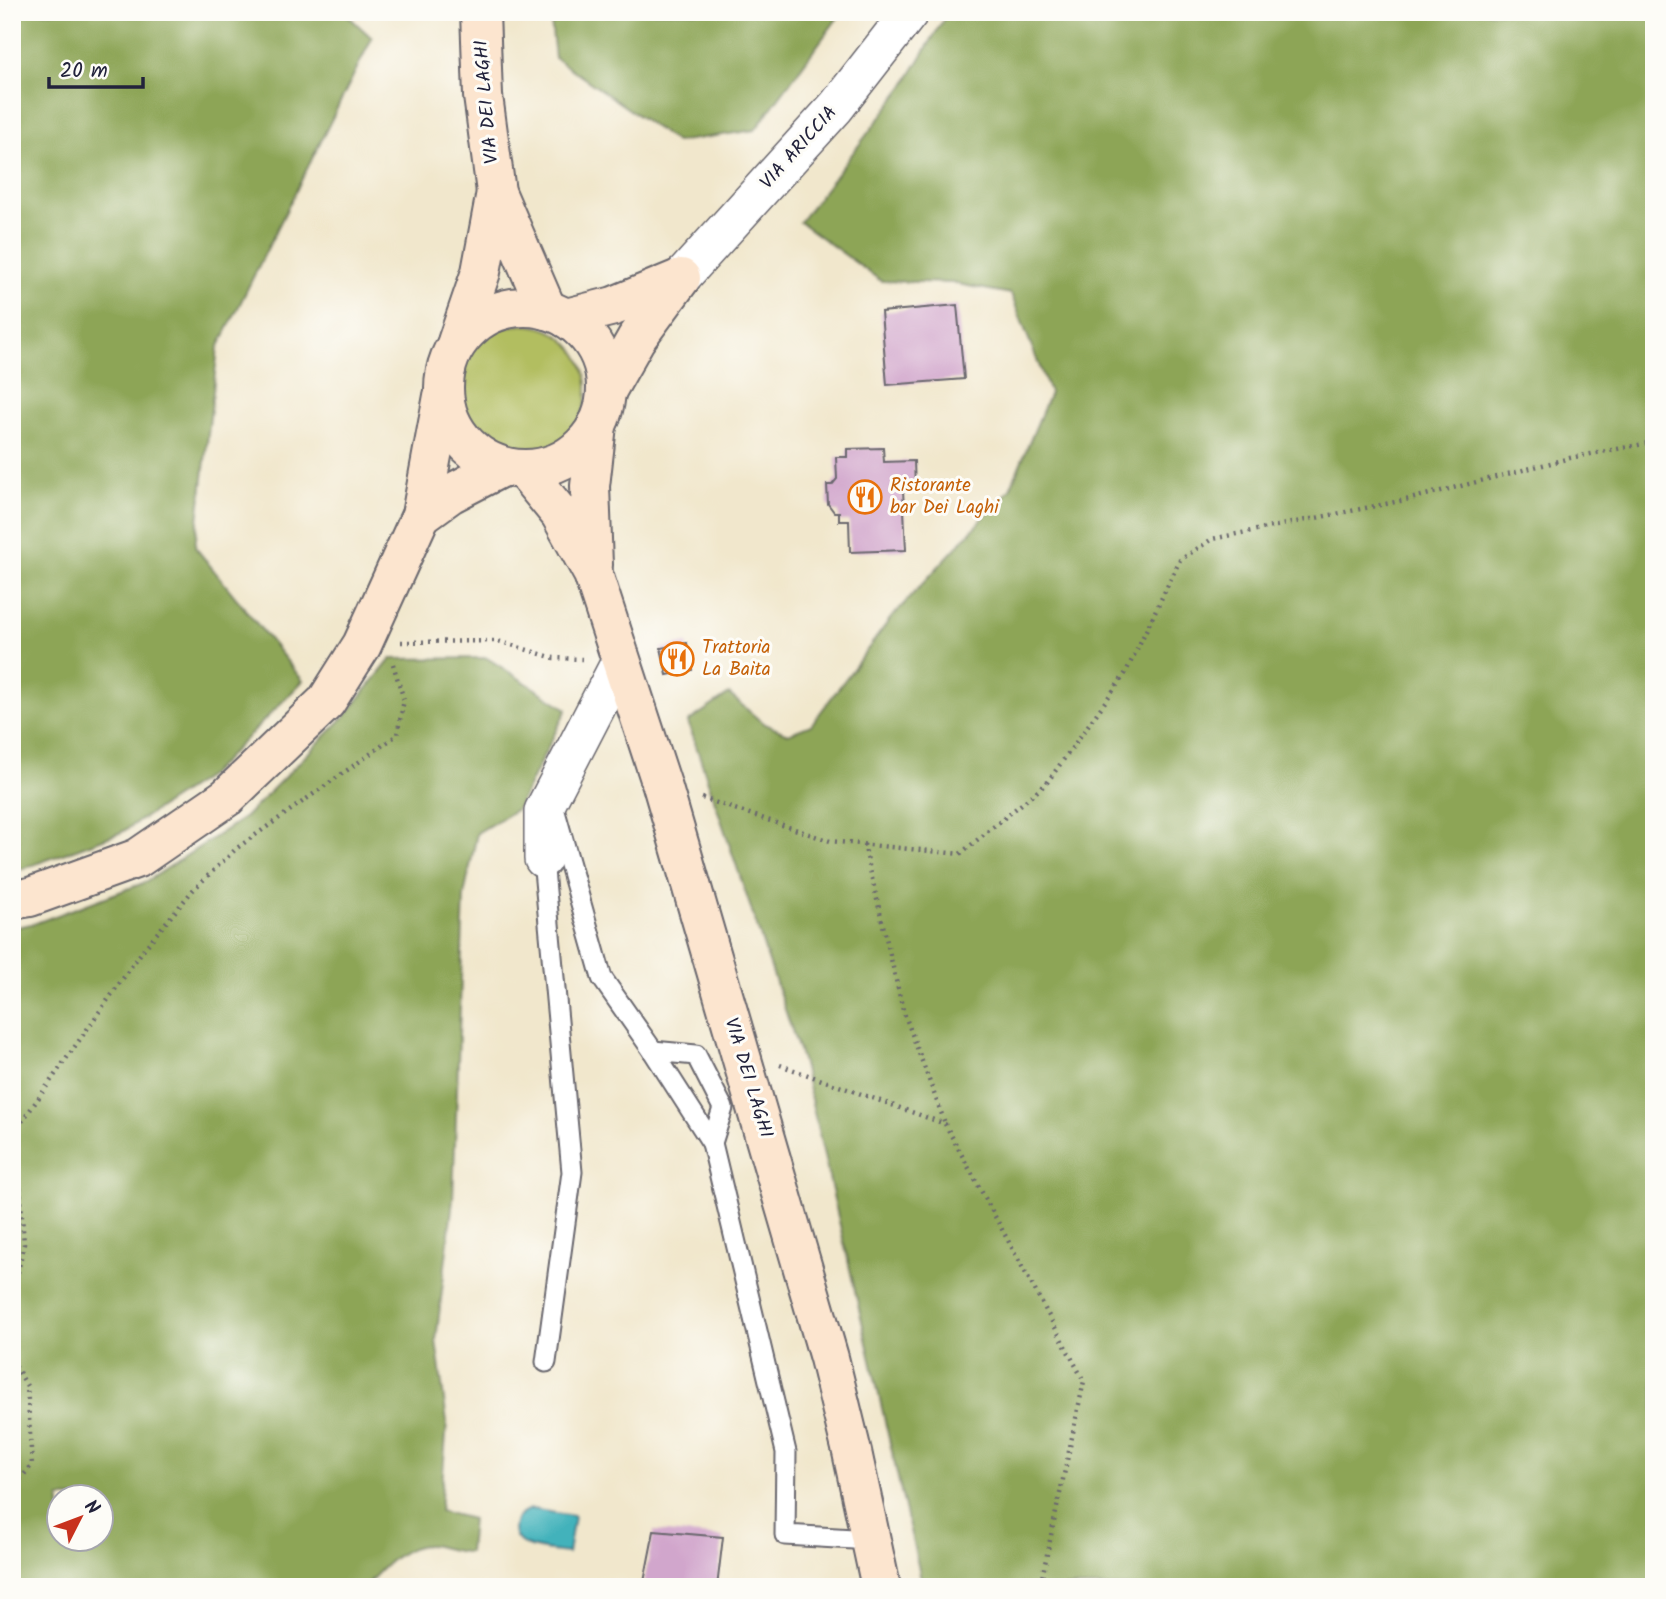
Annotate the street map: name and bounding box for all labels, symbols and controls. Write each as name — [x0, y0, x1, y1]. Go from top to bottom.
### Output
street label: VIA DEI LAGHI — [467, 39, 507, 165]
scale bar — [49, 46, 144, 90]
text: 20 m — [60, 55, 108, 88]
street label: VIA ARICCIA — [753, 99, 845, 197]
place label: Ristorante bar Dei Laghi — [890, 471, 1000, 523]
restaurant icon: Ristorante bar Dei Laghi — [846, 478, 884, 516]
place label: Trattoria La Baita — [702, 633, 771, 685]
restaurant icon: Trattoria La Baita — [658, 640, 696, 678]
street label: VIA DEI LAGHI — [715, 1014, 781, 1142]
north arrow — [46, 1484, 116, 1554]
text: N — [76, 1493, 106, 1522]

